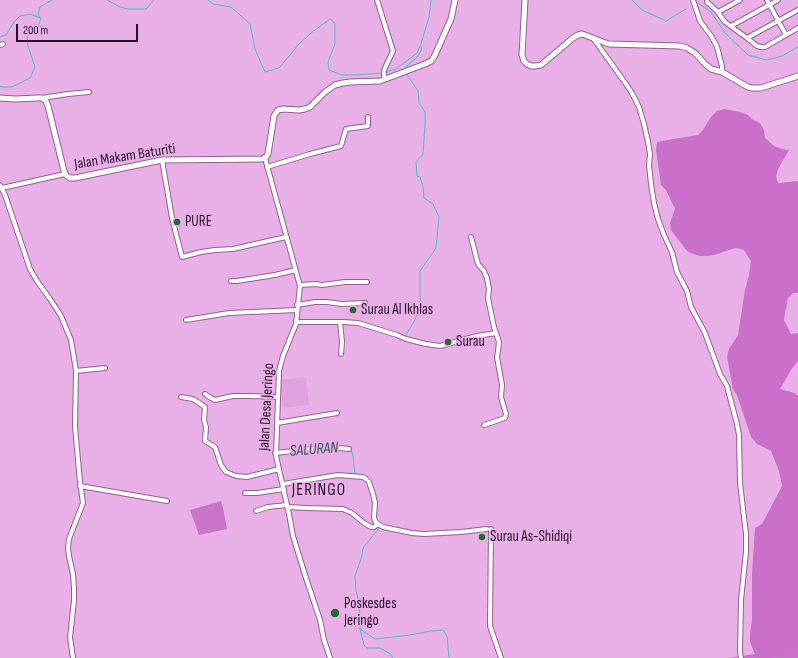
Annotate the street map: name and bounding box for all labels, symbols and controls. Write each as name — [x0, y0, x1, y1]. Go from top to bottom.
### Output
scale bar — [18, 16, 140, 42]
text: 200 m — [23, 23, 48, 38]
street label: Jalan Makam Baturiti — [73, 140, 177, 174]
place label: PURE — [185, 213, 212, 231]
marker: PURE — [172, 217, 182, 227]
place label: Surau Al Ikhlas — [361, 301, 433, 319]
marker: Surau Al Ikhlas — [348, 305, 358, 315]
place label: Surau — [456, 333, 485, 351]
marker: Surau — [443, 337, 453, 347]
street label: Jalan Desa Jeringo — [256, 363, 278, 451]
water label: SALURAN — [289, 439, 339, 461]
district label: JERINGO — [292, 481, 346, 501]
place label: Surau As-Shidiqi — [490, 528, 572, 546]
marker: Surau As-Shidiqi — [477, 532, 487, 542]
place label: Poskesdes Jeringo — [344, 595, 397, 630]
marker: Poskesdes Jeringo — [329, 607, 341, 619]

